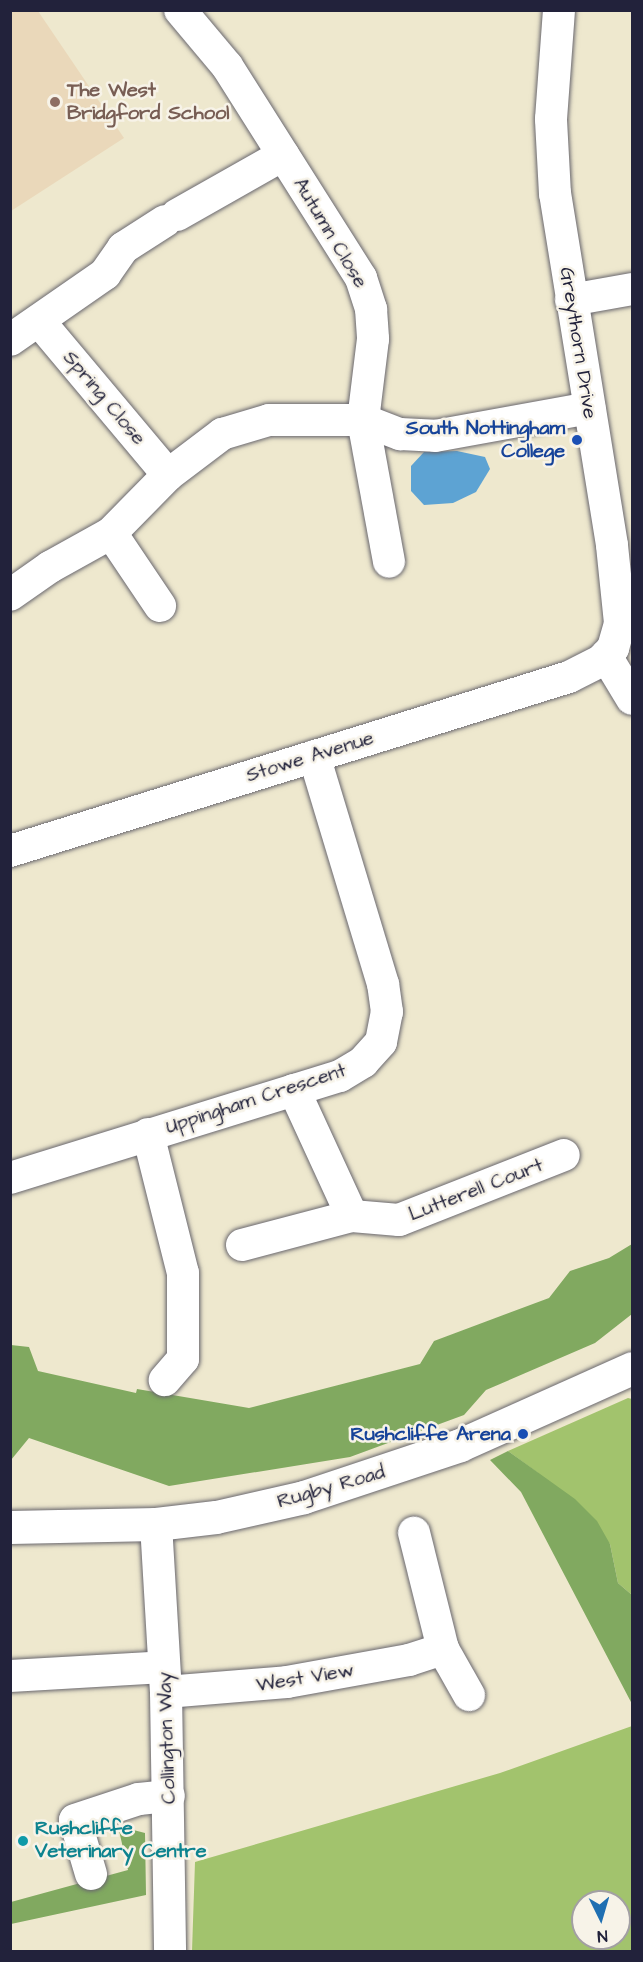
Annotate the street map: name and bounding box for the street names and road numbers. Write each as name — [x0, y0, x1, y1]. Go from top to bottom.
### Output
street label: Autumn Close — [288, 174, 372, 292]
street label: Greythorn Drive — [554, 265, 602, 421]
street label: Spring Close — [58, 346, 150, 450]
street label: Stowe Avenue — [243, 726, 377, 788]
street label: Uppingham Crescent — [163, 1059, 349, 1139]
street label: Lutterell Court — [405, 1153, 547, 1227]
street label: Rugby Road — [274, 1460, 388, 1514]
street label: West View — [255, 1658, 355, 1698]
street label: Collington Way — [153, 1671, 181, 1805]

